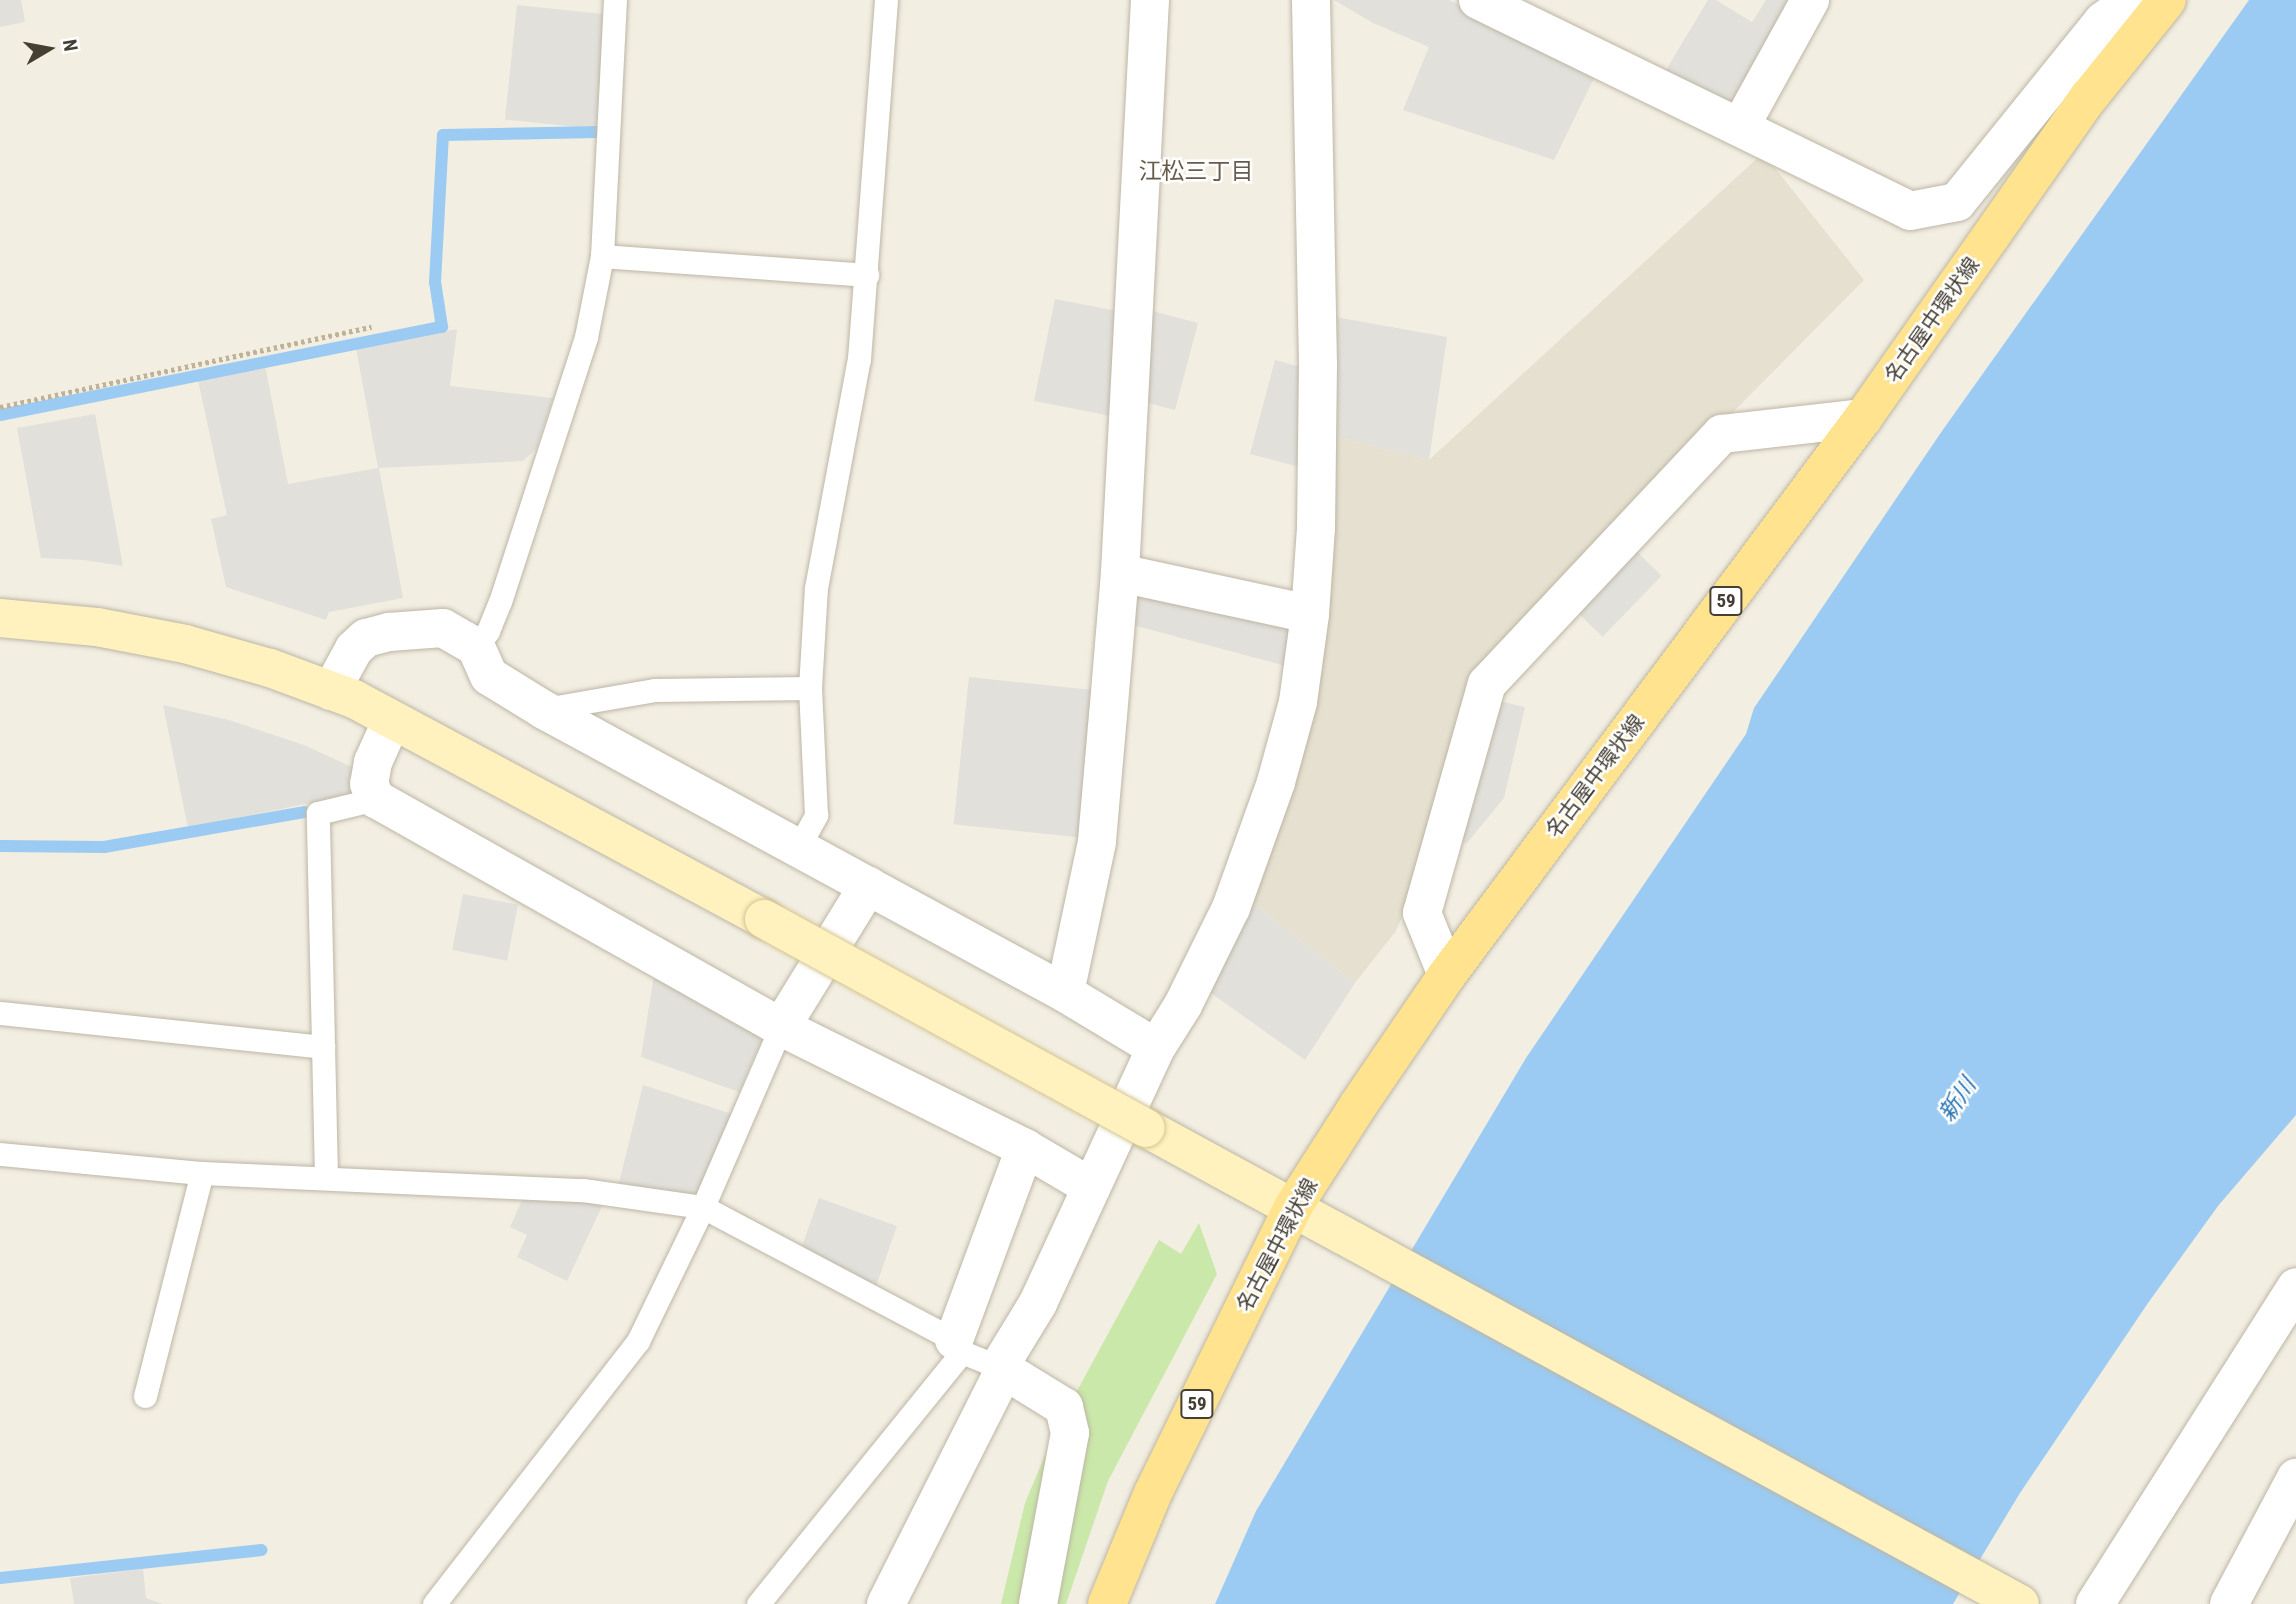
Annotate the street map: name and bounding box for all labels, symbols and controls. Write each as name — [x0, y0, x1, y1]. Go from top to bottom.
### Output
north arrow — [14, 14, 84, 84]
text: N — [58, 38, 83, 53]
district label: 江松三丁目 — [1139, 158, 1253, 186]
street label: 名古屋中環状線 — [1880, 253, 1984, 387]
road number: 59 — [1708, 586, 1744, 616]
street label: 名古屋中環状線 — [1541, 710, 1649, 842]
water label: 新川 — [1934, 1073, 1982, 1127]
street label: 名古屋中環状線 — [1231, 1174, 1323, 1316]
road number: 59 — [1180, 1388, 1214, 1420]

